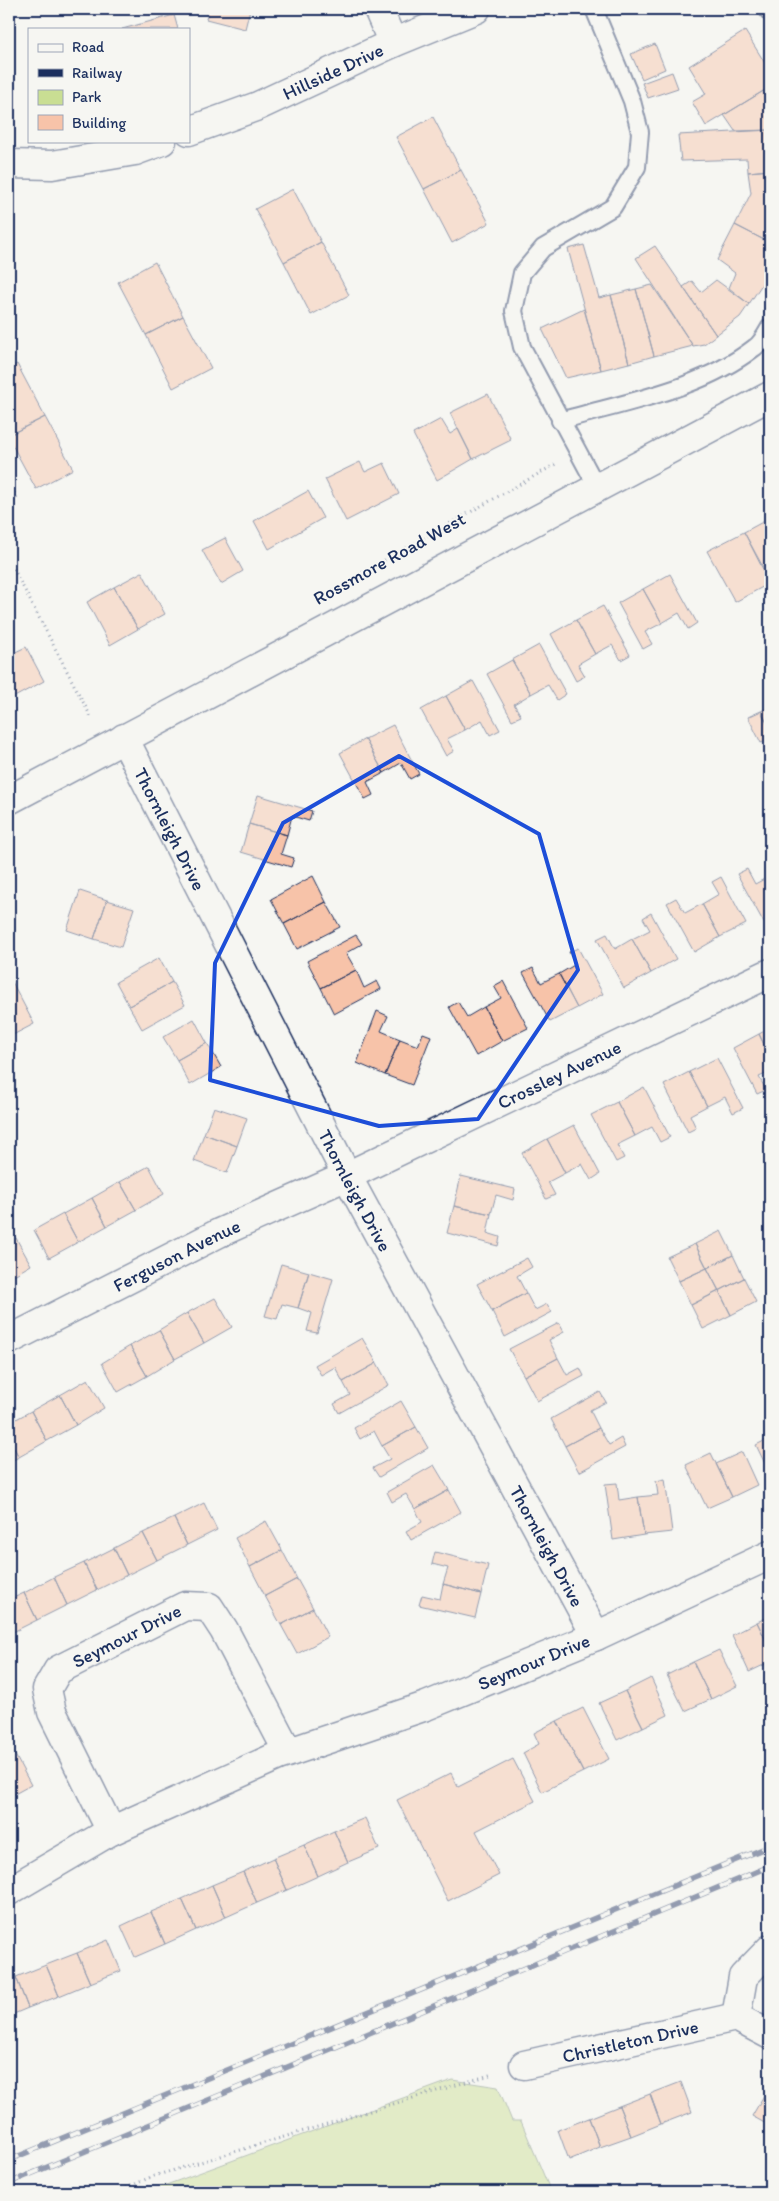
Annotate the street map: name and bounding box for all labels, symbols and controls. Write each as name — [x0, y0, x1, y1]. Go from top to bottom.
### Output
legend — [28, 28, 190, 142]
text: Road — [72, 38, 105, 56]
street label: Hillside Drive — [279, 38, 387, 105]
text: Railway — [72, 64, 122, 82]
text: Park — [72, 88, 102, 106]
text: Building — [72, 114, 126, 132]
street label: Rossmore Road West — [309, 507, 469, 610]
street label: Thornleigh Drive — [129, 764, 211, 894]
street label: Crossley Avenue — [494, 1035, 625, 1114]
street label: Thornleigh Drive — [313, 1126, 397, 1255]
street label: Ferguson Avenue — [109, 1214, 244, 1297]
street label: Thornleigh Drive — [505, 1481, 589, 1611]
street label: Seymour Drive — [68, 1599, 185, 1673]
street label: Seymour Drive — [474, 1629, 593, 1695]
street label: Christleton Drive — [560, 2015, 701, 2068]

